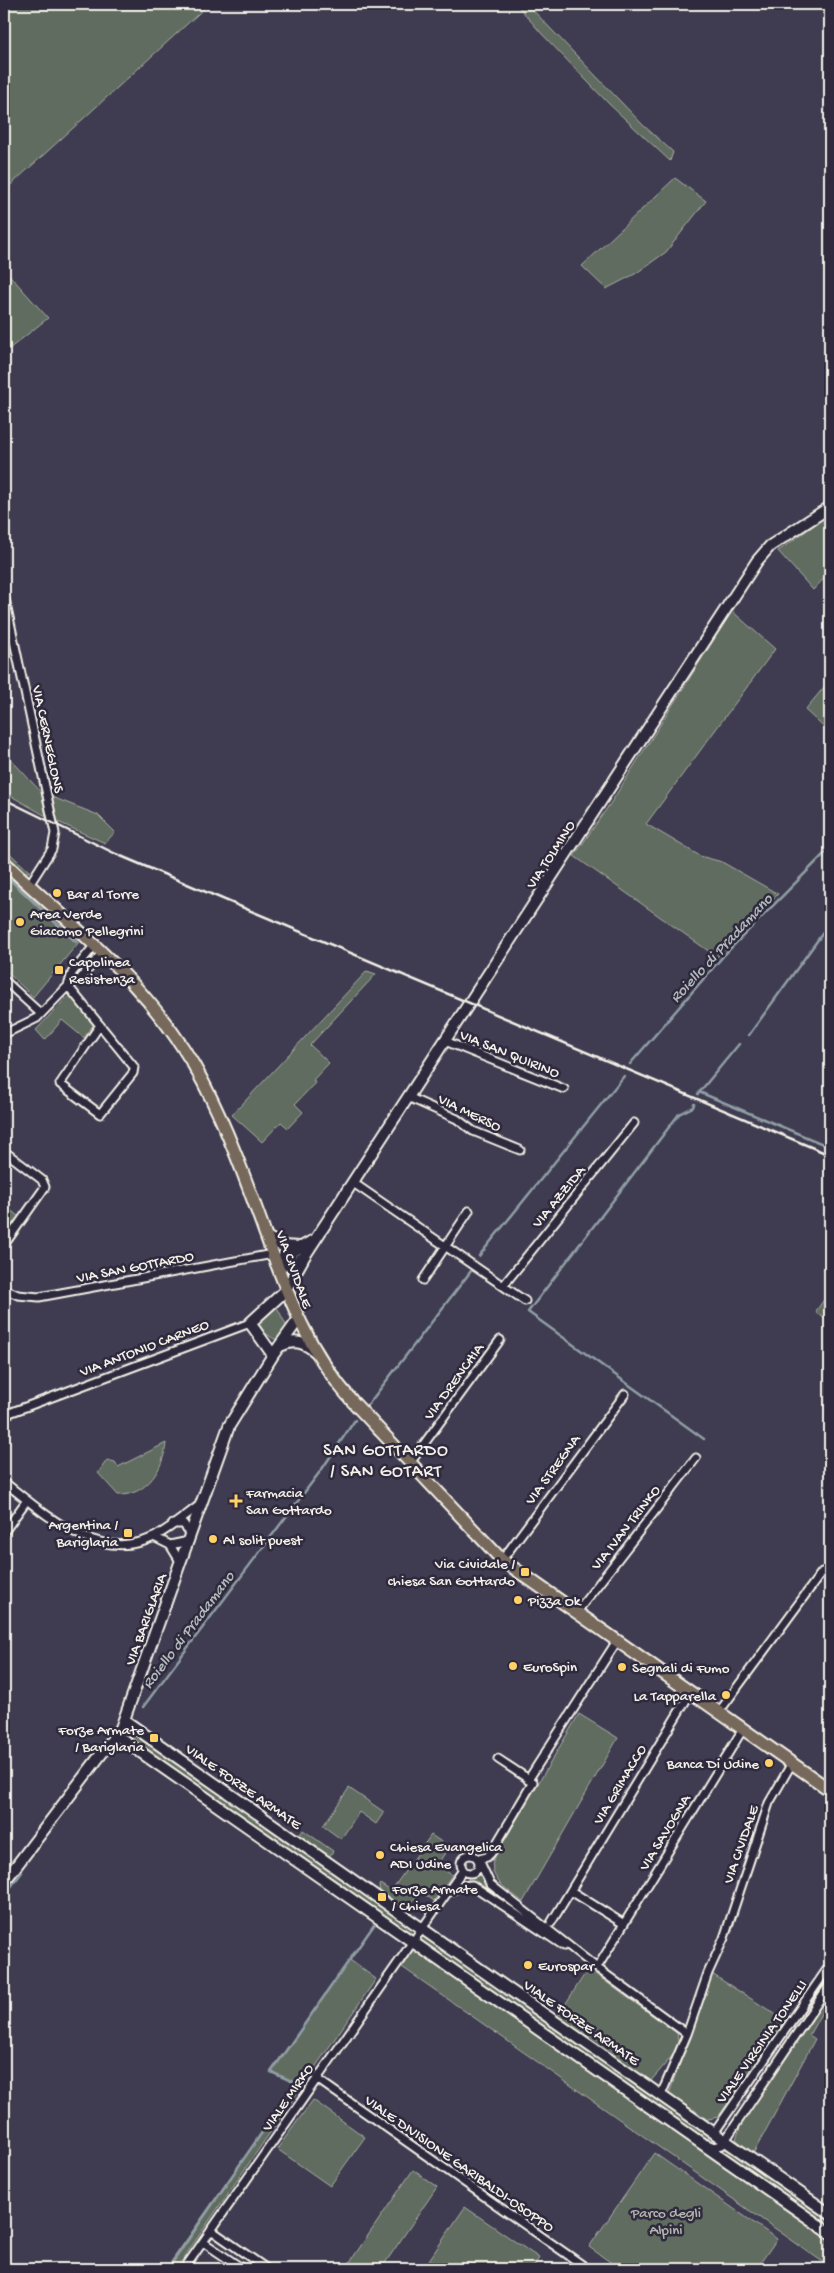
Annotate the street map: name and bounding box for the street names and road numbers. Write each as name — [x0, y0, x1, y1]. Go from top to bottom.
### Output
street label: VIA CERNEGLONS — [27, 683, 67, 795]
street label: VIA TOLMINO — [522, 818, 580, 893]
street label: VIA SAN QUIRINO — [456, 1026, 562, 1083]
street label: VIA MERSO — [434, 1090, 504, 1137]
street label: VIA AZZIDA — [528, 1162, 591, 1233]
street label: VIA CIVIDALE — [270, 1227, 316, 1312]
street label: VIA SAN GOTTARDO — [74, 1248, 196, 1288]
street label: VIA ANTONIO CARNEO — [77, 1316, 212, 1382]
street label: VIA DRENCHIA — [420, 1339, 489, 1425]
street label: VIA STREGNA — [522, 1431, 586, 1510]
street label: VIA IVAN TRINKO — [587, 1482, 665, 1575]
street label: VIA BARIGLARIA — [122, 1570, 172, 1669]
street label: VIALE FORZE ARMATE — [181, 1740, 305, 1835]
street label: VIA GRIMACCO — [589, 1742, 652, 1829]
street label: VIA SAVOGNA — [635, 1791, 696, 1875]
street label: VIA CIVIDALE — [720, 1803, 764, 1887]
street label: VIALE FORZE ARMATE — [519, 1976, 643, 2071]
street label: VIALE VIRGINIA TONELLI — [713, 1977, 812, 2108]
street label: VIALE MIRKO — [258, 2061, 318, 2136]
street label: VIALE DIVISIONE GARIBALDI-OSOPPO — [360, 2092, 557, 2237]

